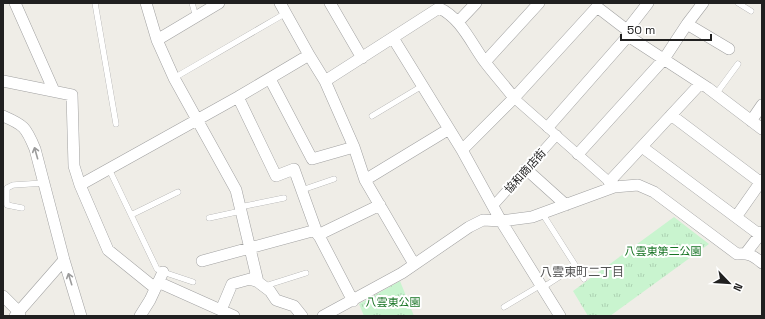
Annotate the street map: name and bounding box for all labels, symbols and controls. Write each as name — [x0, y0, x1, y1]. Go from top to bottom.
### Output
scale bar — [621, 16, 711, 42]
text: 50 m — [627, 22, 655, 38]
street label: 協和商店街 — [501, 146, 549, 196]
one-way arrow — [32, 147, 39, 160]
park label: 八雲東第二公園 — [625, 244, 702, 258]
north arrow — [709, 263, 749, 303]
district label: 八雲東町二丁目 — [540, 264, 624, 280]
one-way arrow — [66, 272, 73, 285]
text: N — [730, 281, 746, 294]
park label: 八雲東公園 — [366, 295, 421, 309]

